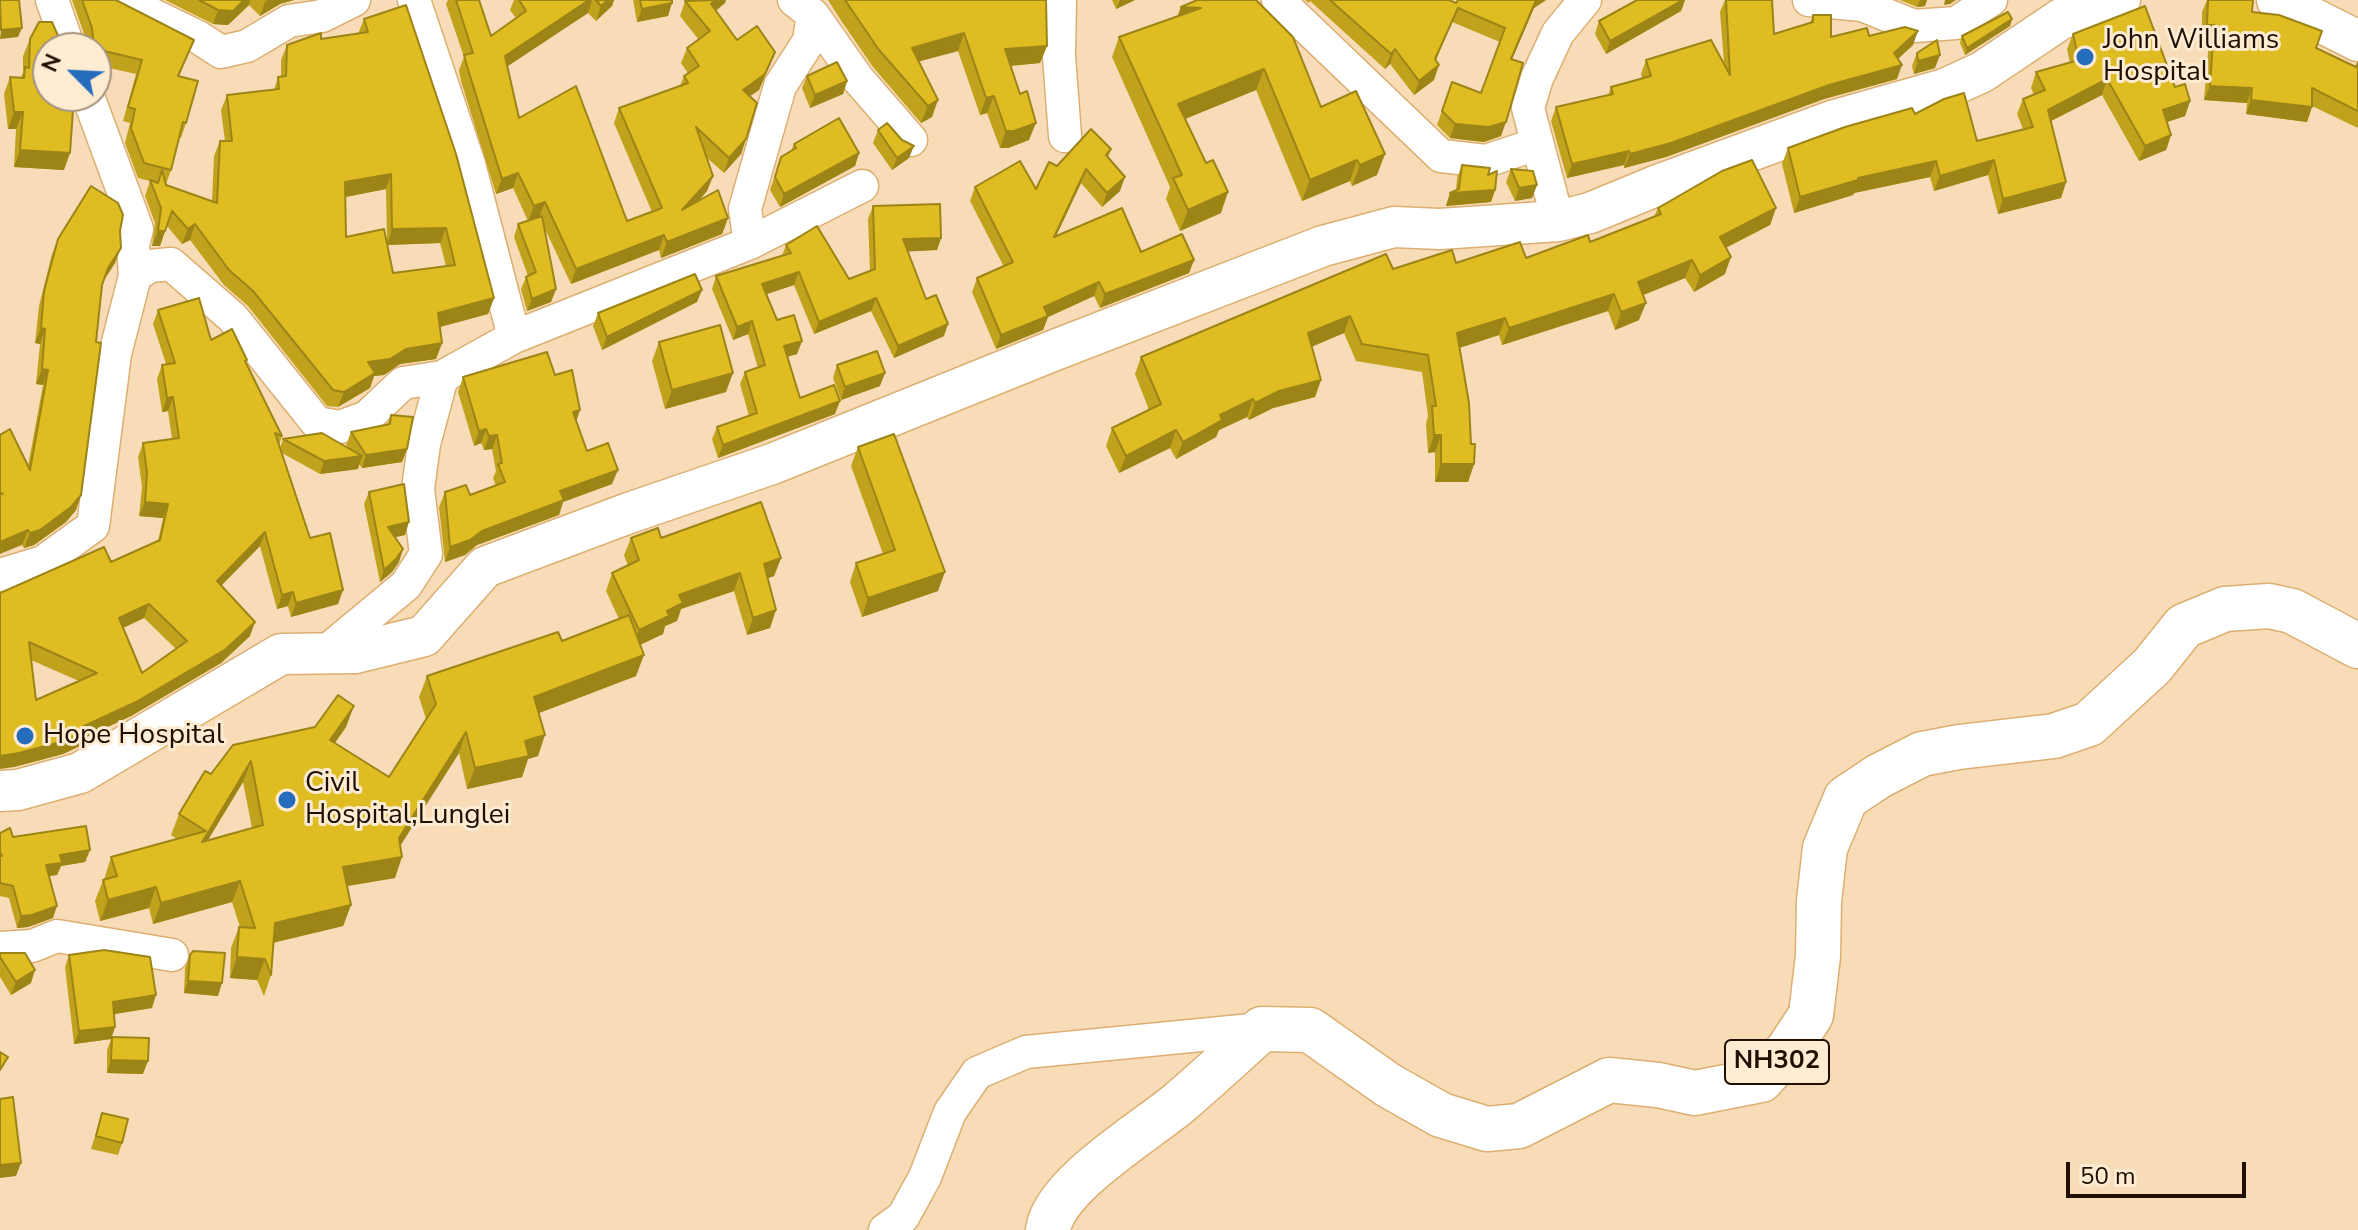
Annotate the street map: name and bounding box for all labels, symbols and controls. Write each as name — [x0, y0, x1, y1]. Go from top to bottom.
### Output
place label: John Williams Hospital — [2103, 24, 2279, 90]
north arrow — [32, 32, 112, 112]
marker: John Williams Hospital — [2074, 46, 2096, 68]
text: N — [35, 49, 69, 77]
place label: Hope Hospital — [43, 719, 224, 753]
marker: Hope Hospital — [14, 725, 36, 747]
place label: Civil Hospital,Lunglei — [305, 767, 510, 833]
marker: Civil Hospital,Lunglei — [276, 789, 298, 811]
road number: NH302 — [1725, 1040, 1829, 1084]
scale bar — [2070, 1146, 2250, 1196]
text: 50 m — [2080, 1160, 2136, 1192]

